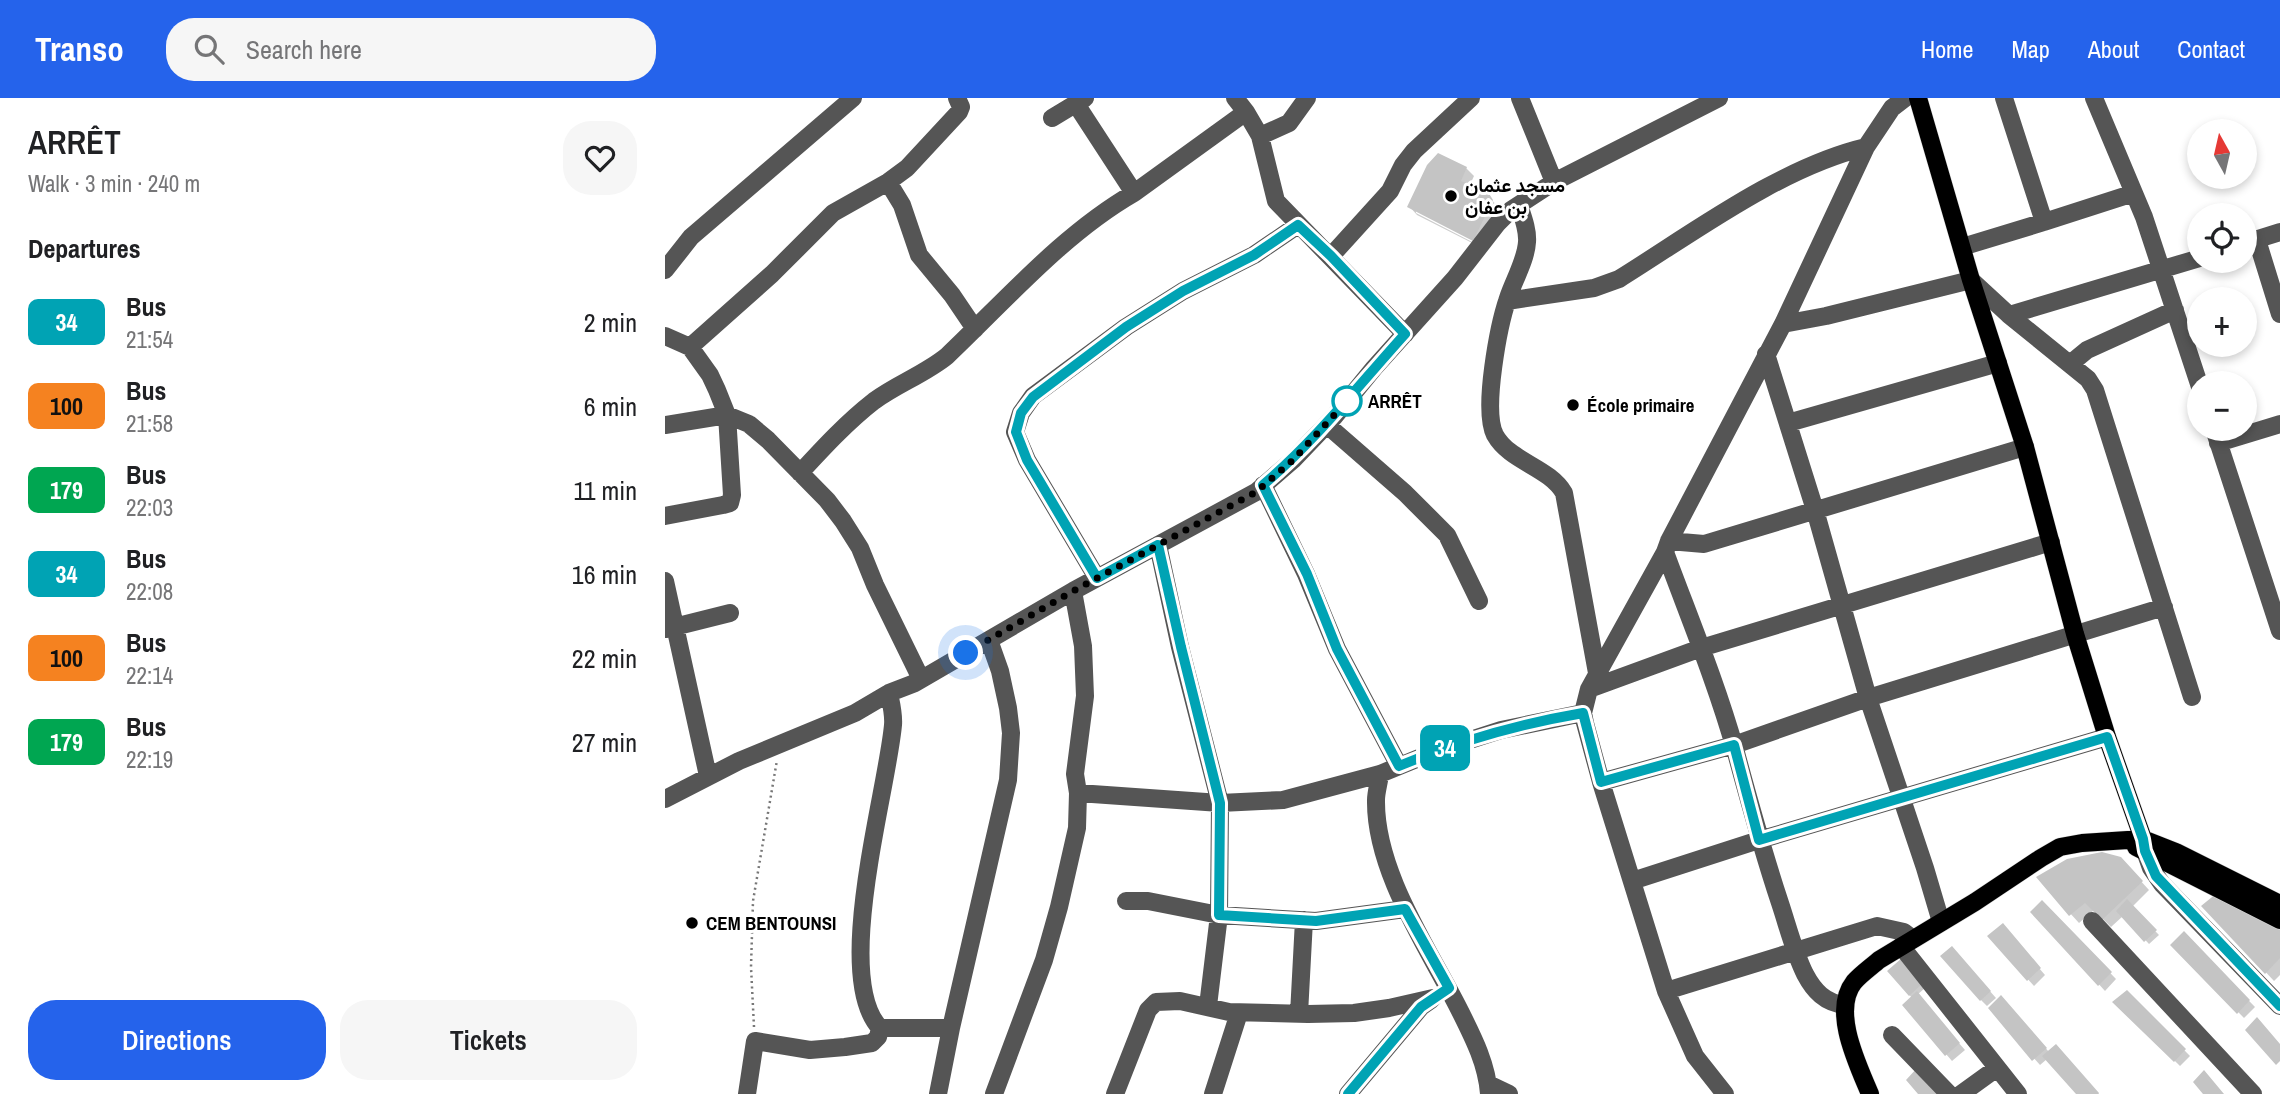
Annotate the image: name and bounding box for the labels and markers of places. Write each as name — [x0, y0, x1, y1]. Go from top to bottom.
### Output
place label: مسجد عثمان بن عفان — [1465, 172, 1565, 220]
marker: مسجد عثمان بن عفان — [1443, 188, 1459, 204]
marker: ARRÊT — [1332, 386, 1362, 416]
place label: ARRÊT — [1368, 388, 1422, 414]
place label: École primaire — [1587, 392, 1695, 418]
marker: École primaire — [1565, 397, 1581, 413]
place label: CEM BENTOUNSI — [706, 910, 836, 936]
marker: CEM BENTOUNSI — [684, 915, 700, 931]

